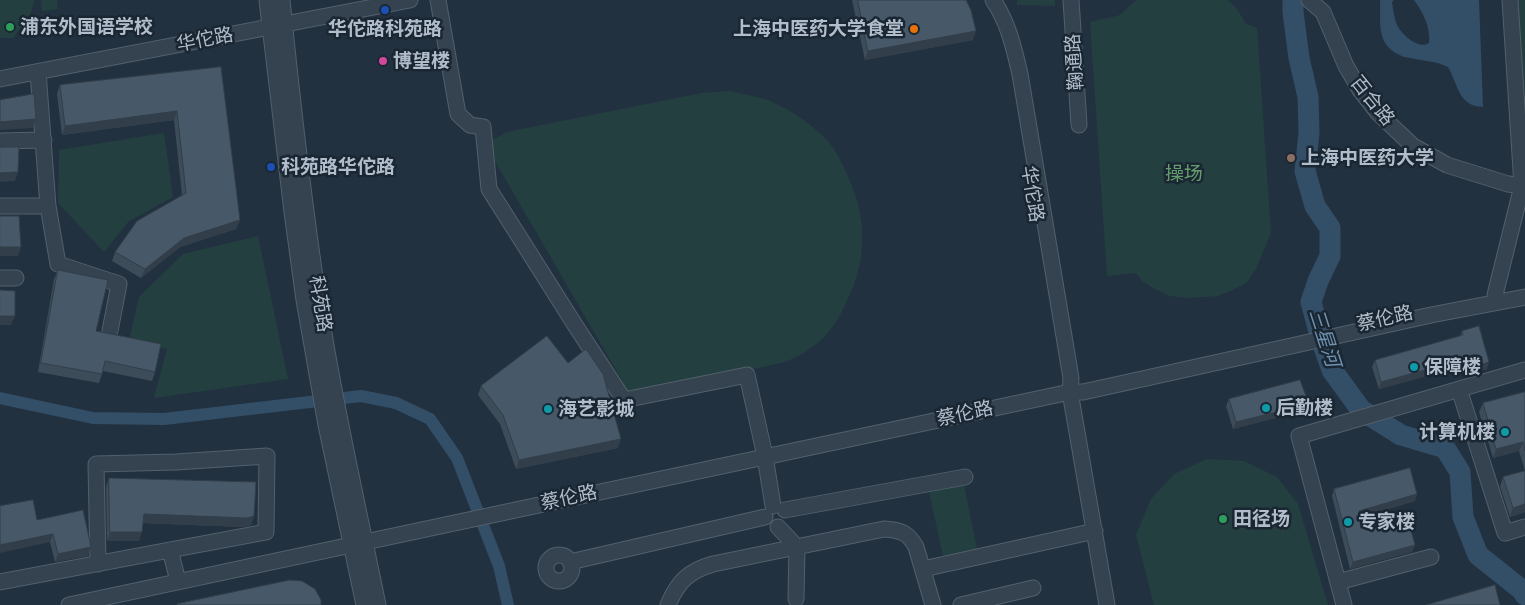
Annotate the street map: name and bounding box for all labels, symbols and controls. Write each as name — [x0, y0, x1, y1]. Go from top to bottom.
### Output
marker: 华佗路科苑路 — [379, 4, 391, 16]
place label: 浦东外国语学校 — [20, 16, 153, 38]
place label: 华佗路科苑路 — [328, 18, 442, 40]
place label: 上海中医药大学食堂 — [733, 18, 904, 40]
marker: 浦东外国语学校 — [4, 21, 16, 33]
street label: 华佗路 — [175, 23, 235, 57]
marker: 上海中医药大学食堂 — [908, 23, 920, 35]
street label: 鞠通路 — [1062, 33, 1088, 91]
place label: 博望楼 — [393, 50, 450, 72]
marker: 博望楼 — [377, 55, 389, 67]
street label: 百合路 — [1345, 72, 1399, 130]
place label: 上海中医药大学 — [1301, 147, 1434, 169]
marker: 上海中医药大学 — [1285, 152, 1297, 164]
place label: 科苑路华佗路 — [281, 156, 395, 178]
marker: 科苑路华佗路 — [265, 161, 277, 173]
park label: 操场 — [1165, 163, 1203, 185]
street label: 华佗路 — [1016, 164, 1048, 224]
street label: 科苑路 — [304, 274, 336, 334]
street label: 蔡伦路 — [1355, 301, 1415, 337]
water label: 三星河 — [1303, 306, 1345, 370]
place label: 保障楼 — [1424, 356, 1481, 378]
marker: 保障楼 — [1408, 361, 1420, 373]
street label: 蔡伦路 — [935, 397, 995, 431]
place label: 后勤楼 — [1276, 397, 1333, 419]
place label: 海艺影城 — [558, 398, 634, 420]
marker: 后勤楼 — [1260, 402, 1272, 414]
marker: 海艺影城 — [542, 403, 554, 415]
place label: 计算机楼 — [1419, 421, 1495, 443]
marker: 计算机楼 — [1499, 426, 1511, 438]
street label: 蔡伦路 — [539, 481, 599, 515]
place label: 田径场 — [1233, 508, 1290, 530]
place label: 专家楼 — [1358, 511, 1415, 533]
marker: 田径场 — [1217, 513, 1229, 525]
marker: 专家楼 — [1342, 516, 1354, 528]

